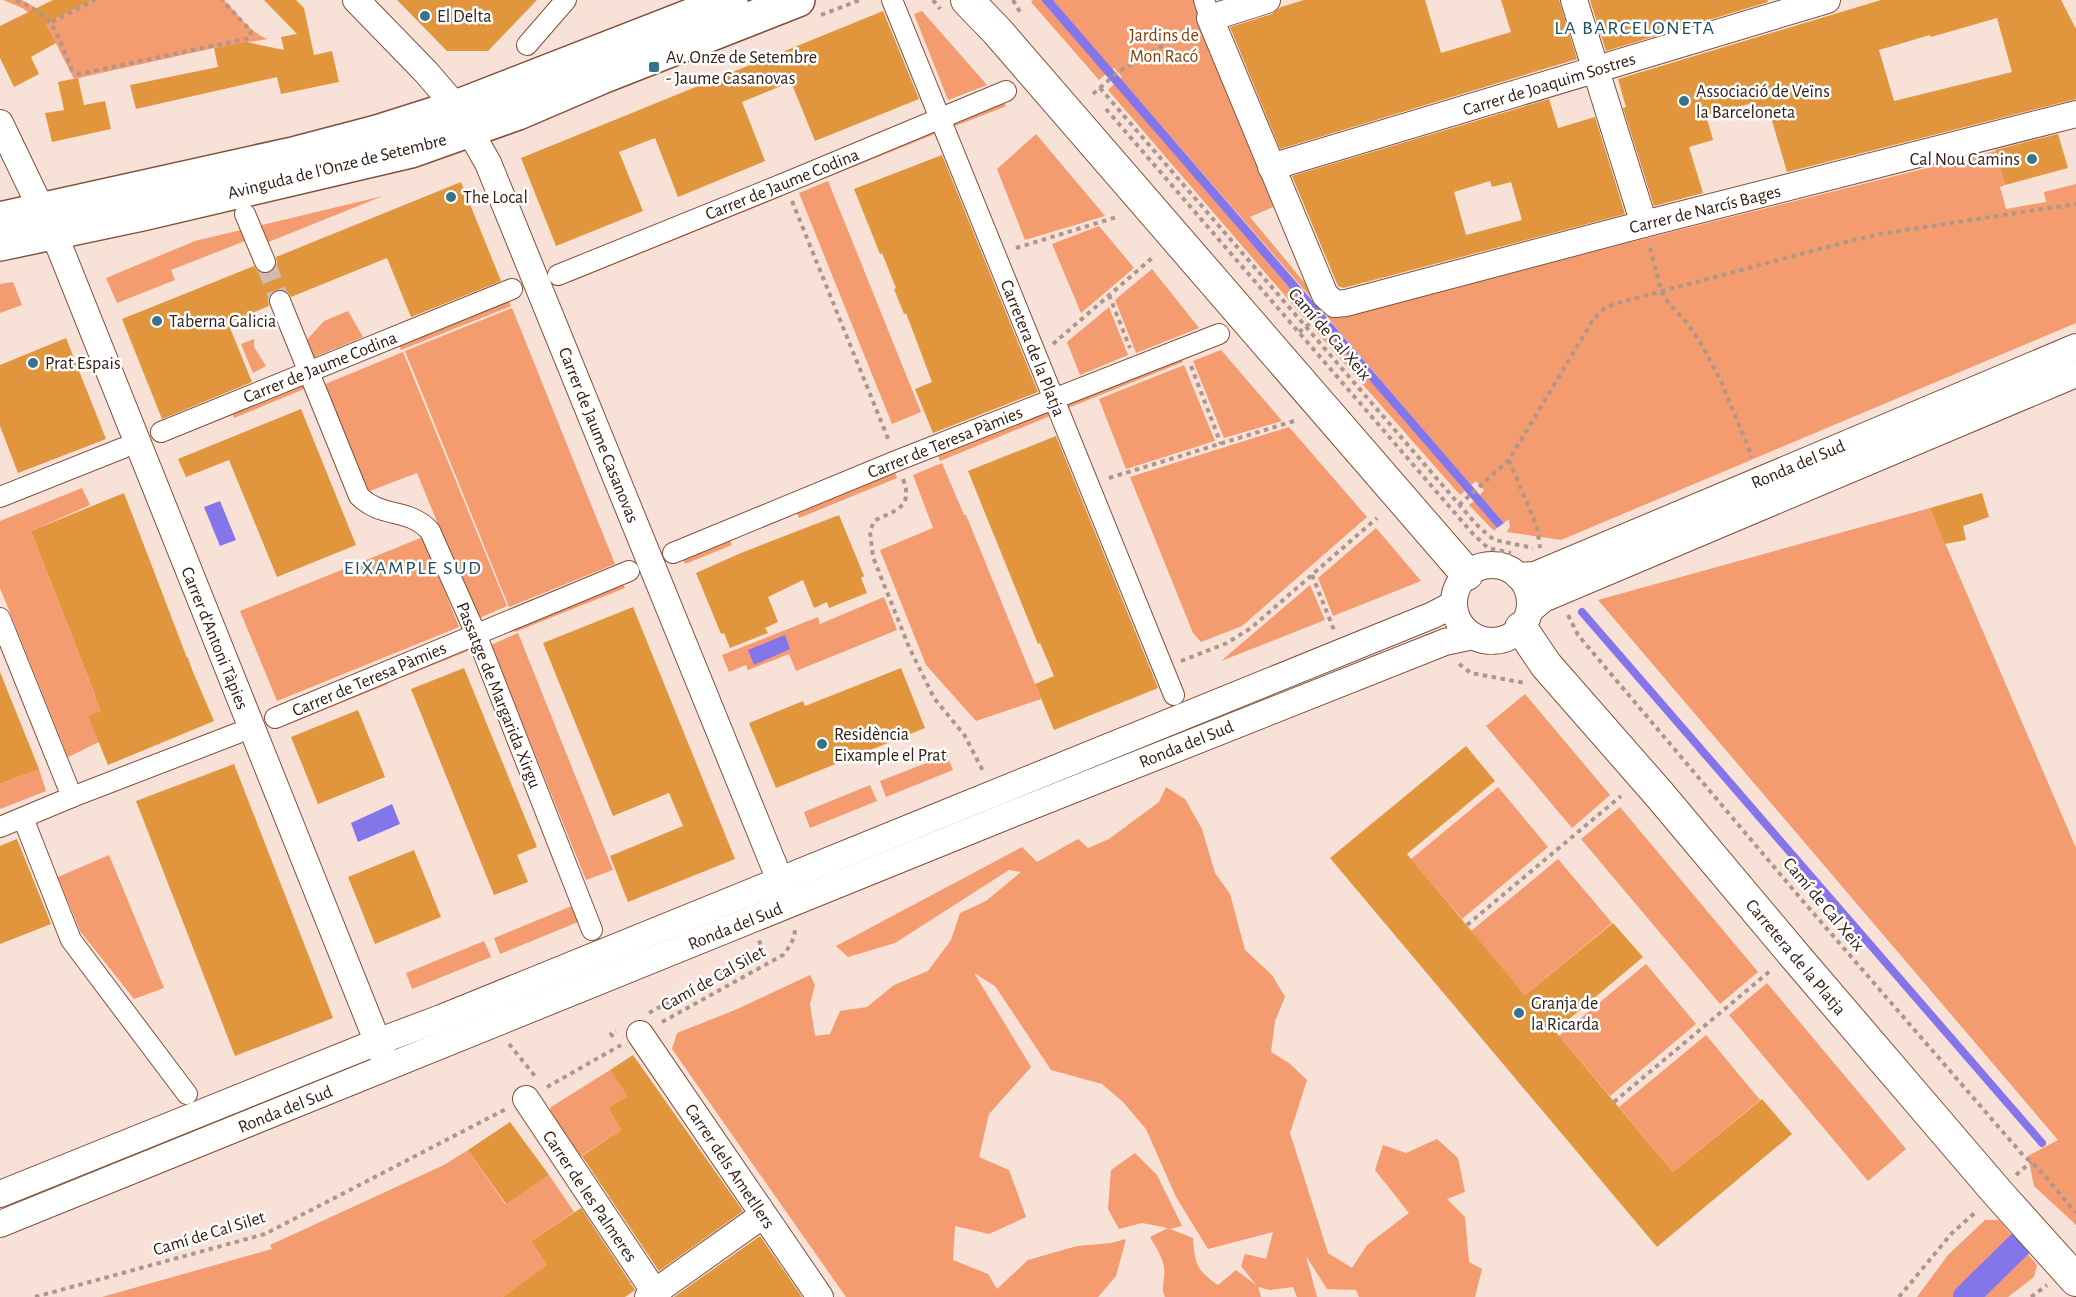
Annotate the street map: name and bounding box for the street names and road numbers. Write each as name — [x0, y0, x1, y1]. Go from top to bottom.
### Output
street label: Carrer de Joaquim Sostres — [1461, 50, 1638, 120]
street label: Avinguda de l'Onze de Setembre — [226, 131, 449, 203]
street label: Carrer de Jaume Codina — [703, 146, 862, 224]
street label: Carrer de Narcís Bages — [1628, 182, 1783, 237]
street label: Carretera de la Platja — [996, 278, 1068, 419]
street label: Camí de Cal Xeix — [1285, 285, 1374, 384]
street label: Carrer de Jaume Codina — [241, 329, 400, 407]
street label: Carrer de Jaume Casanovas — [555, 345, 642, 526]
street label: Carrer de Teresa Pàmies — [865, 404, 1025, 482]
street label: Ronda del Sud — [1749, 437, 1848, 493]
street label: Carrer d'Antoni Tàpies — [177, 564, 251, 712]
street label: Passatge de Margarida Xirgu — [452, 600, 544, 791]
street label: Carrer de Teresa Pàmies — [290, 639, 449, 721]
street label: Ronda del Sud — [1137, 718, 1236, 772]
street label: Camí de Cal Xeix — [1779, 855, 1867, 955]
street label: Carretera de la Platja — [1742, 896, 1849, 1019]
street label: Ronda del Sud — [686, 900, 785, 954]
street label: Camí de Cal Silet — [658, 943, 769, 1015]
street label: Ronda del Sud — [236, 1083, 335, 1137]
street label: Carrer dels Ametllers — [681, 1101, 778, 1232]
street label: Carrer de les Palmeres — [539, 1128, 640, 1266]
street label: Camí de Cal Silet — [151, 1208, 268, 1260]

